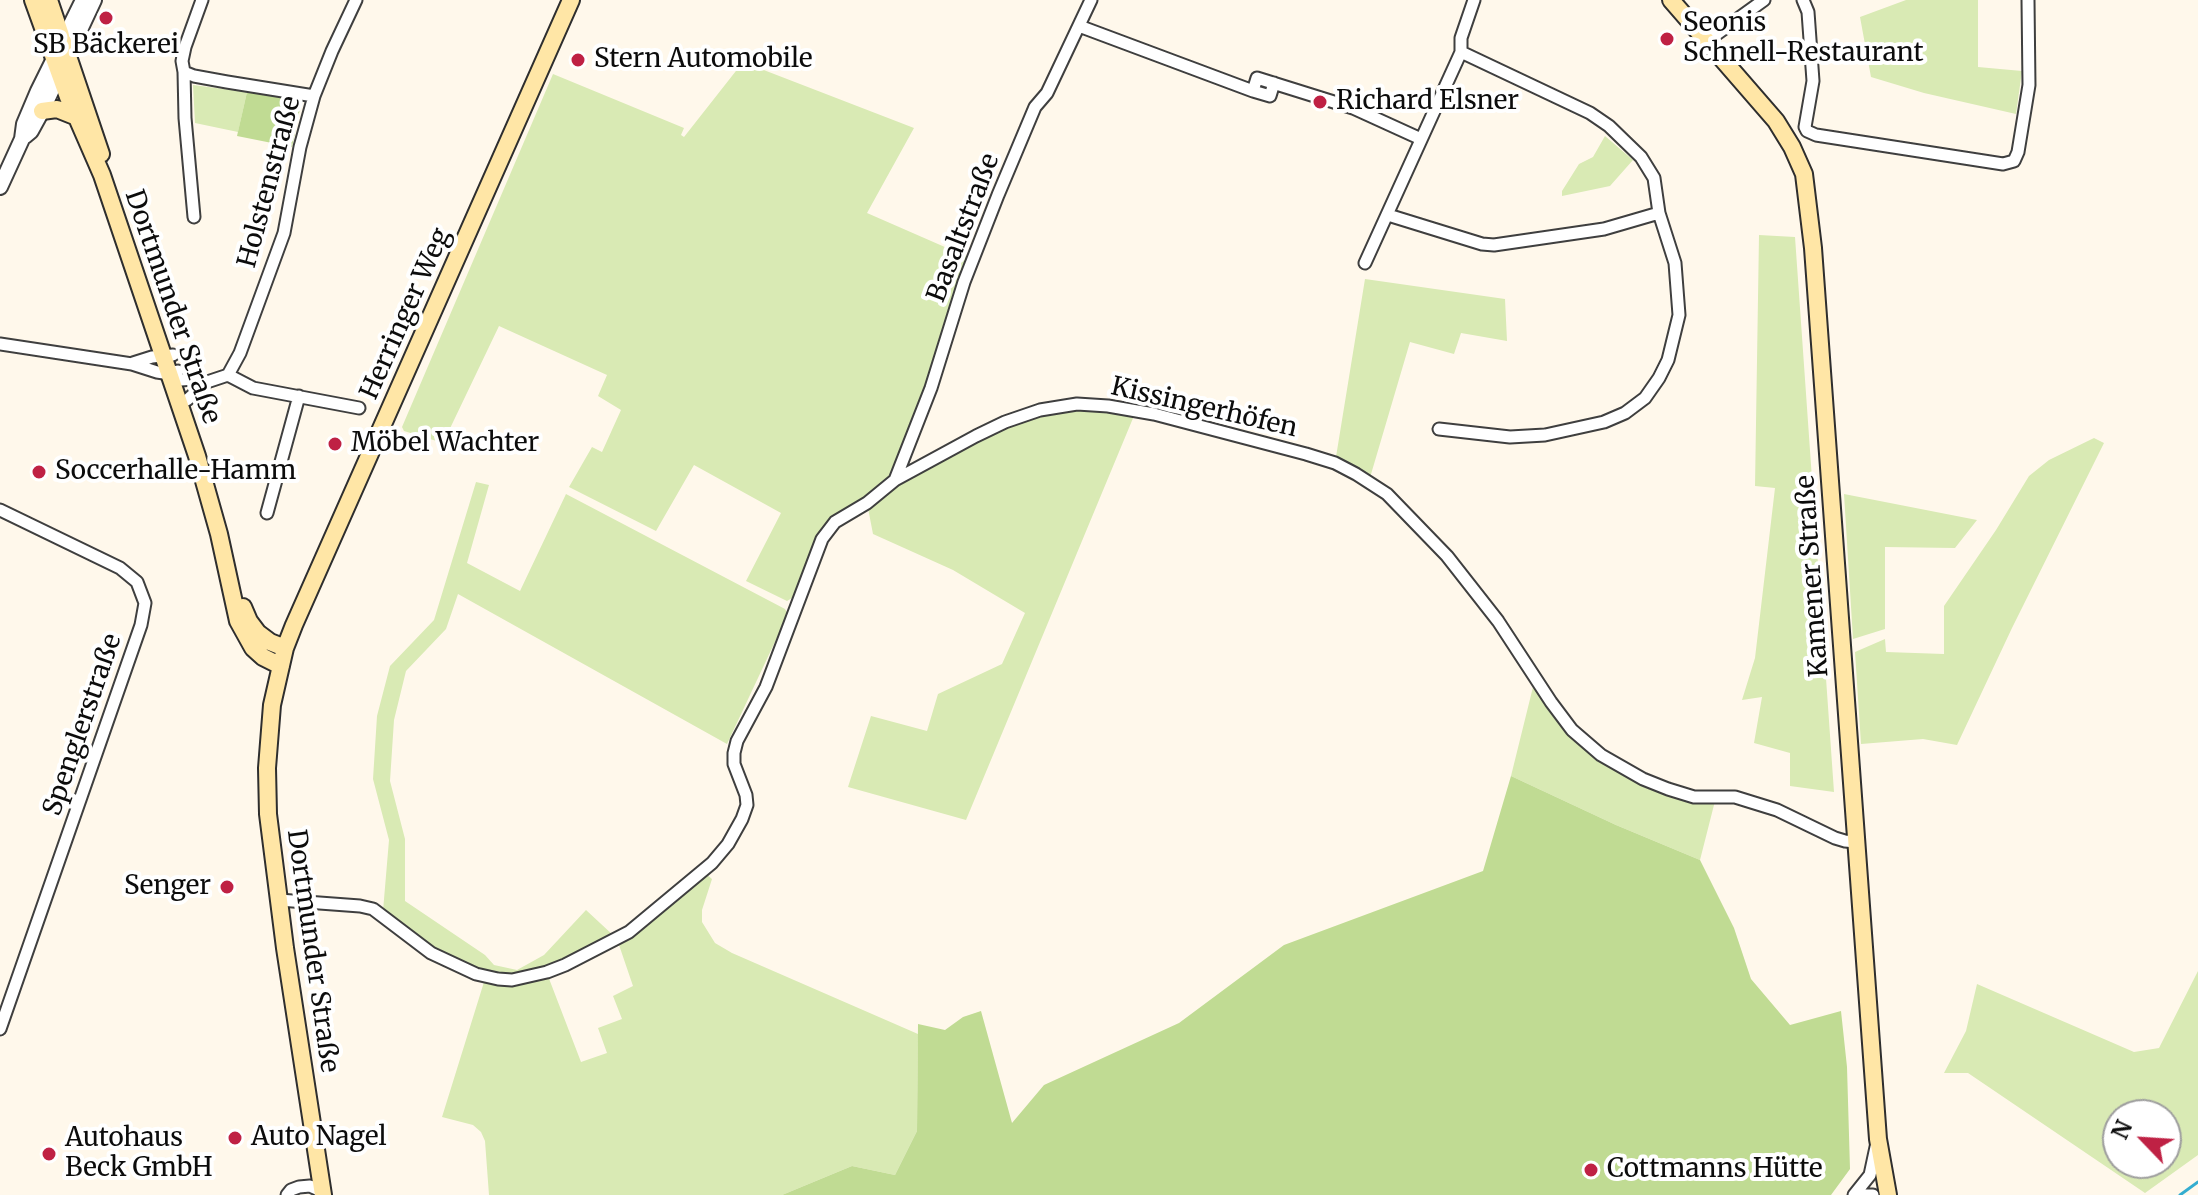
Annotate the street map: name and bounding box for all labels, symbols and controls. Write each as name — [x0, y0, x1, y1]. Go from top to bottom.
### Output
place label: Seonis Schnell-Restaurant — [1683, 8, 1924, 70]
marker: SB Bäckerei — [97, 9, 115, 27]
place label: SB Bäckerei — [33, 30, 179, 62]
marker: Seonis Schnell-Restaurant — [1658, 30, 1676, 48]
place label: Stern Automobile — [594, 44, 813, 76]
marker: Stern Automobile — [569, 51, 587, 69]
place label: Richard Elsner — [1336, 86, 1519, 118]
street label: Holstenstraße — [232, 93, 308, 271]
marker: Richard Elsner — [1311, 93, 1329, 111]
street label: Basaltstraße — [921, 149, 1007, 307]
street label: Dortmunder Straße — [117, 186, 227, 428]
street label: Herringer Weg — [354, 224, 458, 404]
street label: Kissingerhöfen — [1108, 371, 1300, 445]
place label: Möbel Wachter — [351, 428, 539, 460]
marker: Möbel Wachter — [326, 435, 344, 453]
place label: Soccerhalle-Hamm — [55, 456, 296, 488]
marker: Soccerhalle-Hamm — [30, 463, 48, 481]
street label: Kamener Straße — [1790, 474, 1836, 678]
street label: Spenglerstraße — [37, 630, 129, 820]
street label: Dortmunder Straße — [280, 828, 344, 1074]
place label: Senger — [124, 871, 211, 903]
marker: Senger — [218, 878, 236, 896]
north arrow — [2102, 1099, 2182, 1179]
text: N — [2106, 1116, 2138, 1144]
place label: Auto Nagel — [251, 1122, 387, 1154]
place label: Autohaus Beck GmbH — [65, 1123, 213, 1184]
marker: Auto Nagel — [226, 1129, 244, 1147]
marker: Autohaus Beck GmbH — [40, 1145, 58, 1163]
place label: Cottmanns Hütte — [1607, 1154, 1823, 1186]
marker: Cottmanns Hütte — [1582, 1161, 1600, 1179]

